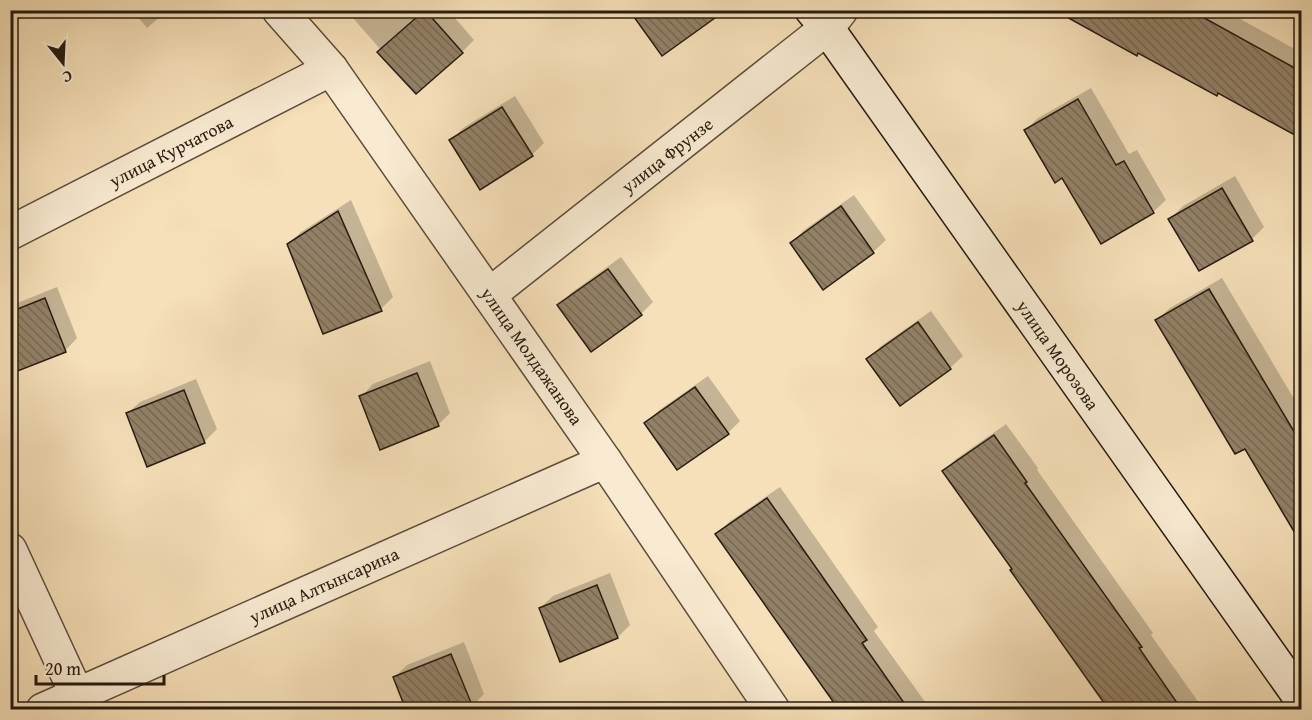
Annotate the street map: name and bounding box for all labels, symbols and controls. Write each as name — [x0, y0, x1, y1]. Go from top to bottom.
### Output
north arrow — [33, 33, 93, 93]
text: С — [60, 64, 76, 90]
street label: улица Курчатова — [103, 108, 238, 194]
street label: улица Фрунзе — [615, 111, 719, 200]
street label: улица Молдажанова — [474, 281, 590, 431]
street label: улица Морозова — [1009, 294, 1106, 416]
street label: улица Алтынсарина — [244, 540, 403, 631]
scale bar — [36, 648, 164, 686]
text: 20 m — [45, 655, 81, 682]

